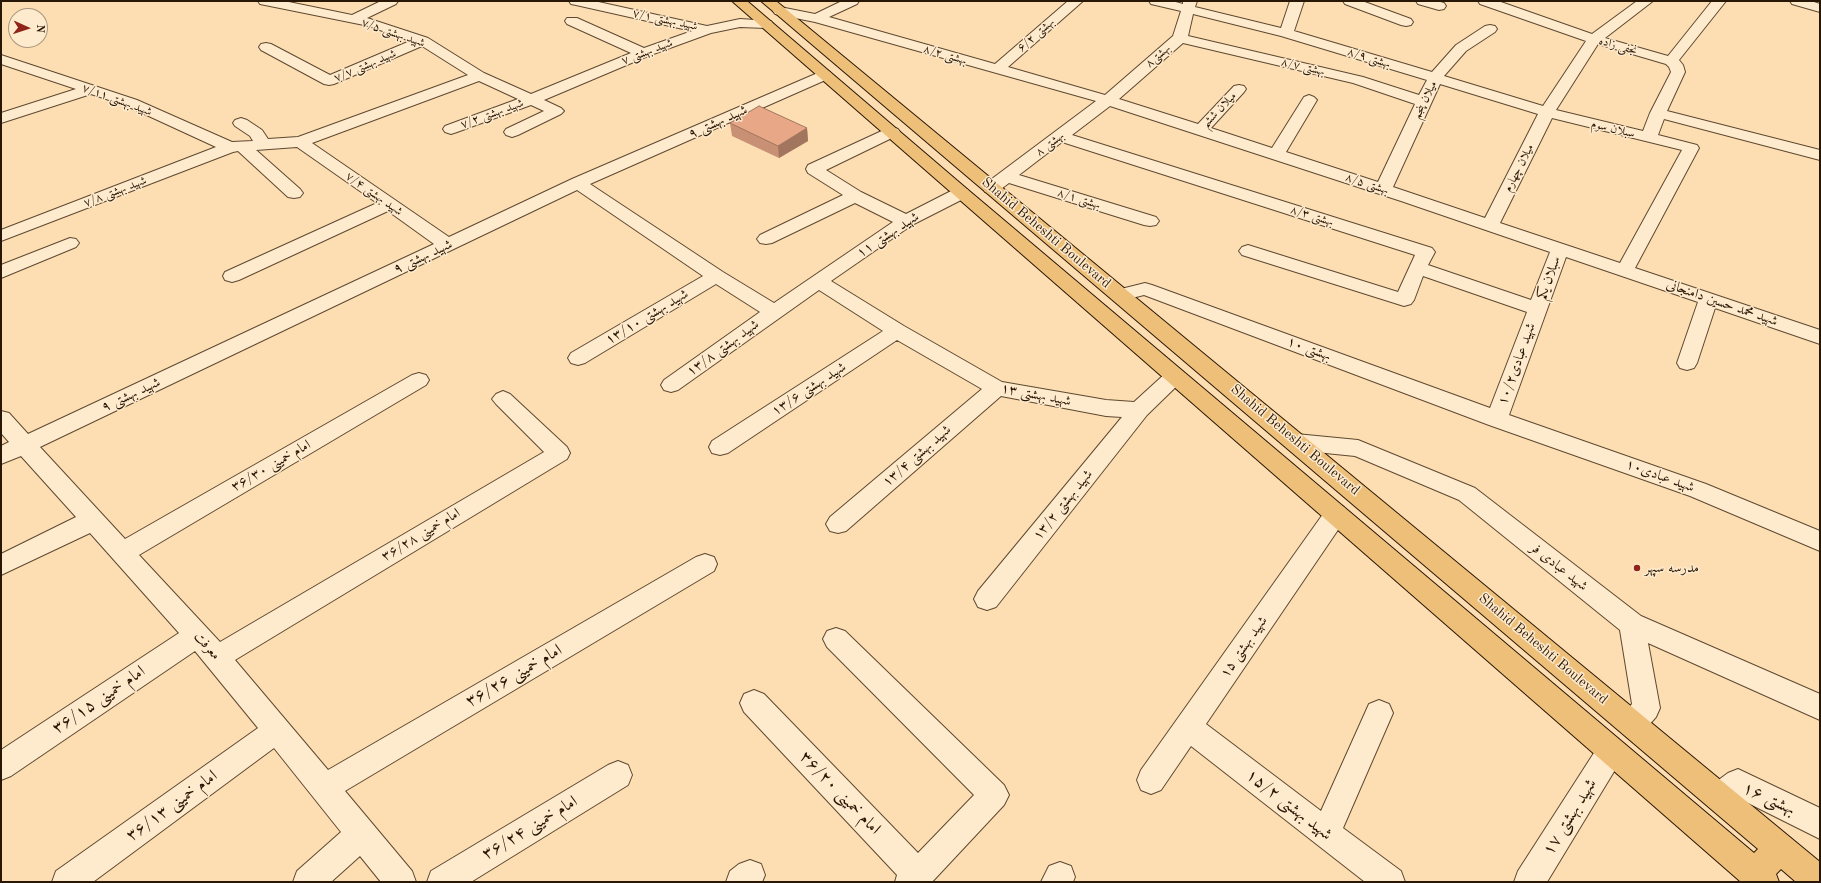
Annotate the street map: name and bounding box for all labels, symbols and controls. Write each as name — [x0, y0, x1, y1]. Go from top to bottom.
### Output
street label: شهید بهشتی ۷/۱ — [631, 6, 699, 34]
north arrow — [8, 8, 48, 48]
street label: شهید بهشتی ۷/۵ — [359, 15, 427, 51]
street label: بهشتی ۶/۲ — [1014, 15, 1058, 55]
text: N — [34, 24, 45, 33]
street label: نجفی زاده — [1597, 34, 1639, 58]
street label: شهید بهشتی ۷ — [619, 36, 675, 68]
street label: بهشتی۸ — [1142, 41, 1174, 71]
street label: بهشتی ۸/۲ — [922, 42, 968, 68]
street label: بهشتی ۸/۹ — [1346, 45, 1392, 71]
street label: شهید بهشتی ۷/۷ — [332, 46, 398, 86]
street label: بهشتی ۸/۷ — [1280, 55, 1326, 79]
street label: میلان پنجم — [1410, 79, 1440, 121]
street label: شهید بهشتی ۷/۱۱ — [80, 81, 154, 119]
street label: میلان ششم — [1198, 89, 1240, 131]
street label: شهید بهشتی ۷/۲ — [458, 96, 526, 132]
street label: شهید بهشتی ۹ — [686, 102, 750, 142]
street label: سبلان سوم — [1590, 117, 1636, 141]
street label: ۸ بهشتی — [1033, 129, 1067, 159]
street label: میلان چهارم — [1501, 142, 1537, 194]
street label: شهید بهشتی ۷/۴ — [343, 169, 405, 219]
street label: بهشتی ۸/۵ — [1344, 170, 1390, 198]
street label: شهید بهشتی ۷/۸ — [81, 173, 149, 211]
street label: Shahid Beheshti Boulevard — [978, 174, 1114, 292]
street label: بهشتی ۸/۱ — [1056, 186, 1102, 212]
street label: بهشتی ۸/۳ — [1289, 203, 1335, 229]
street label: شهید بهشتی ۱۱ — [854, 209, 922, 261]
street label: شهید بهشتی ۹ — [391, 236, 455, 278]
street label: سبلان یکم — [1533, 254, 1565, 302]
street label: شهید محمد حسین دامنجانی — [1664, 276, 1780, 330]
street label: شهید بهشتی ۱۳/۱۰ — [602, 286, 692, 348]
street label: شهید بهشتی ۱۳/۸ — [683, 316, 763, 380]
street label: شهید عبادی۱۰/۲ — [1494, 321, 1540, 407]
street label: بهشتی ۱۰ — [1285, 333, 1333, 365]
street label: شهید بهشتی ۱۳/۶ — [769, 359, 849, 419]
street label: شهید بهشتی ۹ — [99, 374, 163, 416]
street label: شهید بهشتی ۱۳ — [1000, 380, 1072, 410]
street label: Shahid Beheshti Boulevard — [1227, 381, 1363, 499]
street label: شهید بهشتی ۱۳/۴ — [879, 422, 955, 490]
street label: امام خمینی ۳۶/۳۰ — [228, 437, 314, 495]
street label: شهید عبادی۱۰ — [1623, 456, 1697, 496]
street label: شهید بهشتی ۱۳/۲ — [1030, 466, 1096, 544]
street label: امام خمینی ۳۶/۲۸ — [379, 505, 463, 565]
street label: شهید عبادی فر — [1527, 539, 1591, 595]
place label: مدرسه سپهر — [1645, 560, 1699, 576]
marker: مدرسه سپهر — [1632, 563, 1642, 573]
street label: Shahid Beheshti Boulevard — [1475, 590, 1611, 708]
street label: شهید بهشتی ۱۵ — [1217, 613, 1271, 681]
street label: معرفت — [190, 629, 224, 663]
street label: امام خمینی ۳۶/۲۶ — [462, 640, 566, 712]
street label: امام خمینی ۳۶/۱۵ — [49, 661, 149, 739]
street label: امام خمینی ۳۶/۲۰ — [795, 747, 885, 839]
street label: شهید بهشتی ۱۵/۲ — [1242, 765, 1336, 845]
street label: امام خمینی ۳۶/۱۳ — [122, 766, 222, 846]
street label: شهید بهشتی ۱۷ — [1538, 775, 1602, 859]
street label: بهشتی ۱۶ — [1739, 778, 1799, 820]
street label: امام خمینی ۳۶/۲۴ — [479, 792, 581, 864]

